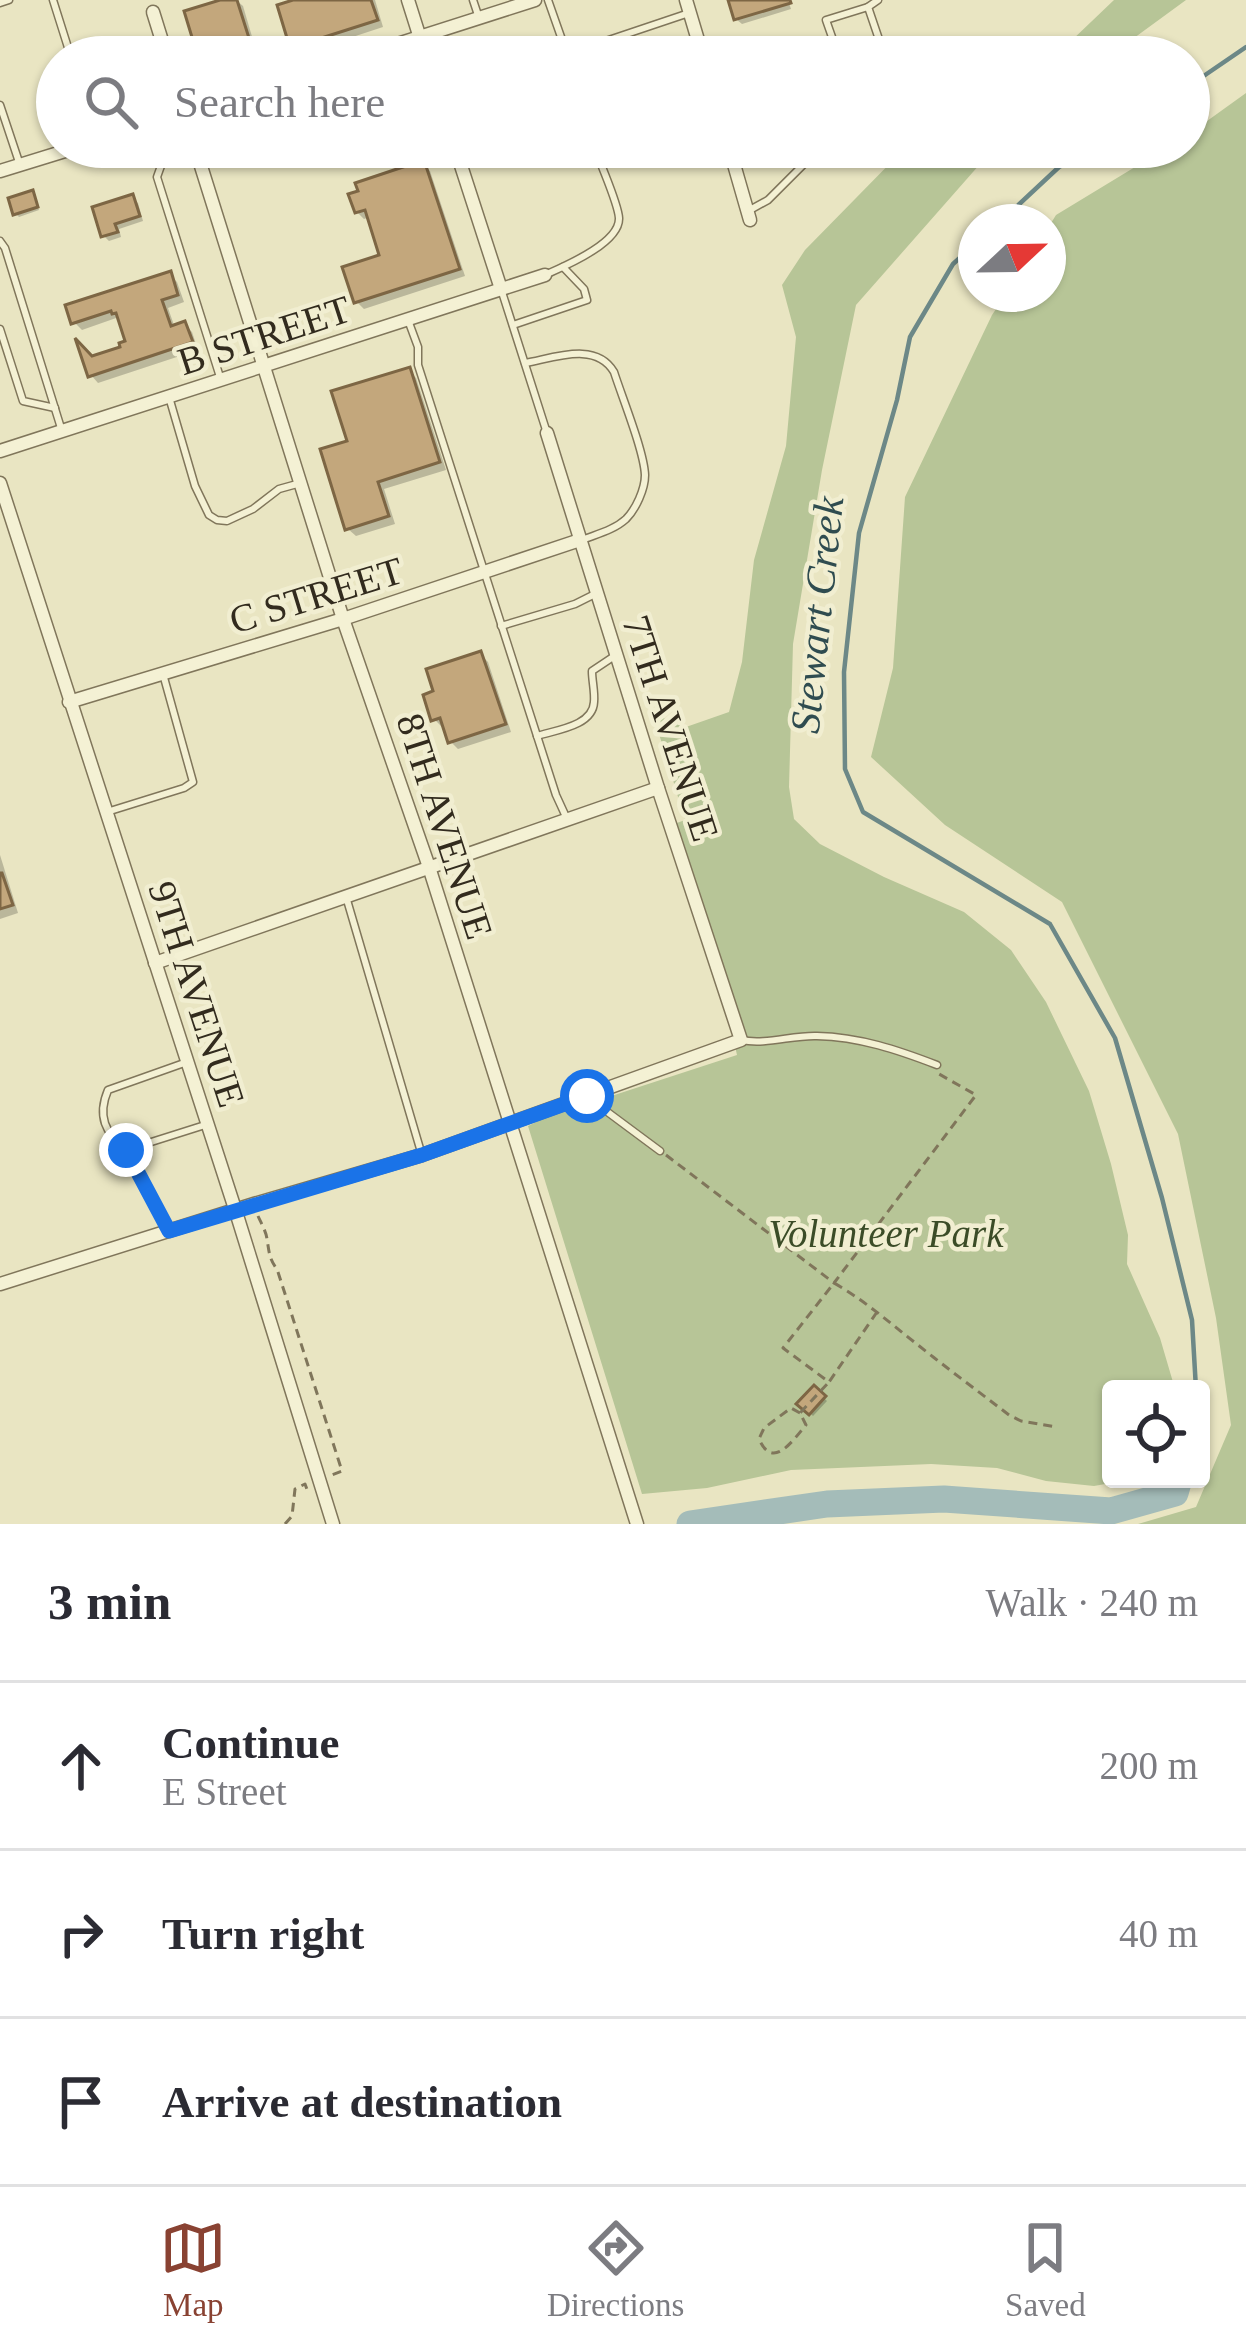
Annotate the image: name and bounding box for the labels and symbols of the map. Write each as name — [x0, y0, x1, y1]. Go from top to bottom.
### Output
north arrow — [958, 204, 1066, 312]
street label: B STREET — [172, 287, 356, 383]
water label: Stewart Creek — [782, 493, 852, 736]
street label: C STREET — [224, 548, 408, 642]
street label: 7TH AVENUE — [614, 610, 728, 846]
street label: 8TH AVENUE — [388, 708, 502, 944]
street label: 9TH AVENUE — [140, 876, 254, 1112]
route start — [560, 1069, 614, 1123]
route end — [99, 1123, 153, 1177]
park label: Volunteer Park — [768, 1212, 1004, 1255]

